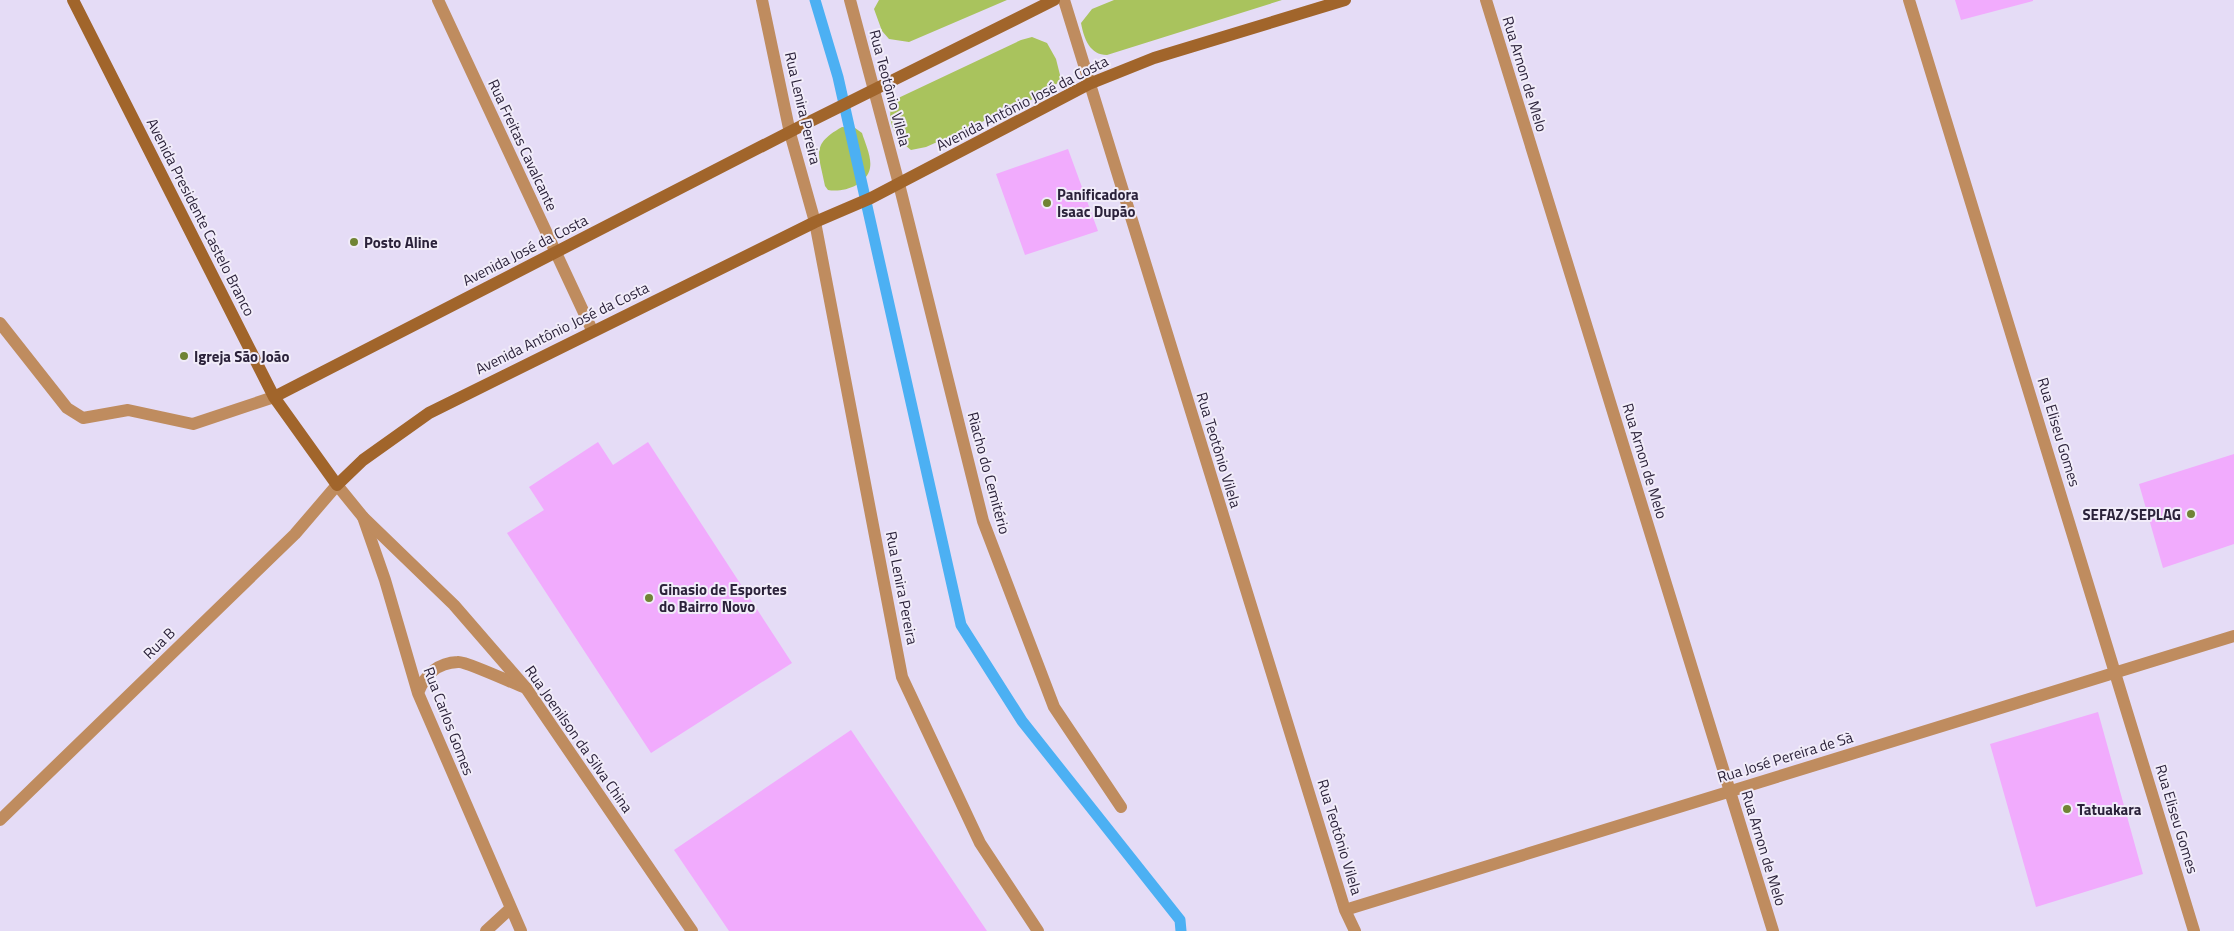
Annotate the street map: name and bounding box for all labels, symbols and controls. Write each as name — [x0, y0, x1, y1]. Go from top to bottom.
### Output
street label: Rua Arnon de Melo — [1496, 13, 1554, 135]
street label: Rua Teotônio Vilela — [863, 27, 917, 149]
street label: Rua Lenira Pereira — [779, 49, 827, 167]
street label: Avenida Antônio José da Costa — [932, 49, 1113, 157]
street label: Rua Freitas Cavalcante — [482, 75, 564, 215]
street label: Avenida Presidente Castelo Branco — [141, 114, 261, 320]
place label: Panificadora Isaac Dupão — [1057, 183, 1139, 223]
marker: Panificadora Isaac Dupão — [1041, 197, 1053, 209]
street label: Avenida José da Costa — [458, 208, 592, 292]
place label: Posto Aline — [364, 231, 438, 254]
marker: Posto Aline — [348, 236, 360, 248]
street label: Avenida Antônio José da Costa — [471, 276, 653, 380]
place label: Igreja São João — [194, 345, 289, 368]
marker: Igreja São João — [178, 350, 190, 362]
street label: Rua Eliseu Gomes — [2031, 375, 2087, 489]
street label: Rua Teotônio Vilela — [1191, 389, 1248, 511]
street label: Rua Arnon de Melo — [1616, 400, 1674, 522]
street label: Riacho do Cemitério — [962, 409, 1016, 537]
place label: SEFAZ/SEPLAG — [2082, 503, 2181, 526]
marker: SEFAZ/SEPLAG — [2185, 508, 2197, 520]
street label: Rua Lenira Pereira — [880, 529, 924, 647]
place label: Ginasio de Esportes do Bairro Novo — [659, 578, 787, 618]
marker: Ginasio de Esportes do Bairro Novo — [643, 592, 655, 604]
street label: Rua B — [138, 622, 180, 664]
street label: Rua Joenilson da Silva China — [519, 661, 639, 818]
street label: Rua Carlos Gomes — [418, 663, 480, 779]
street label: Rua José Pereira de Sà — [1714, 725, 1856, 789]
street label: Rua Eliseu Gomes — [2149, 762, 2205, 876]
street label: Rua Teotônio Vilela — [1312, 776, 1369, 898]
street label: Rua Arnon de Melo — [1735, 787, 1793, 909]
place label: Tatuakara — [2077, 798, 2142, 821]
marker: Tatuakara — [2061, 803, 2073, 815]

